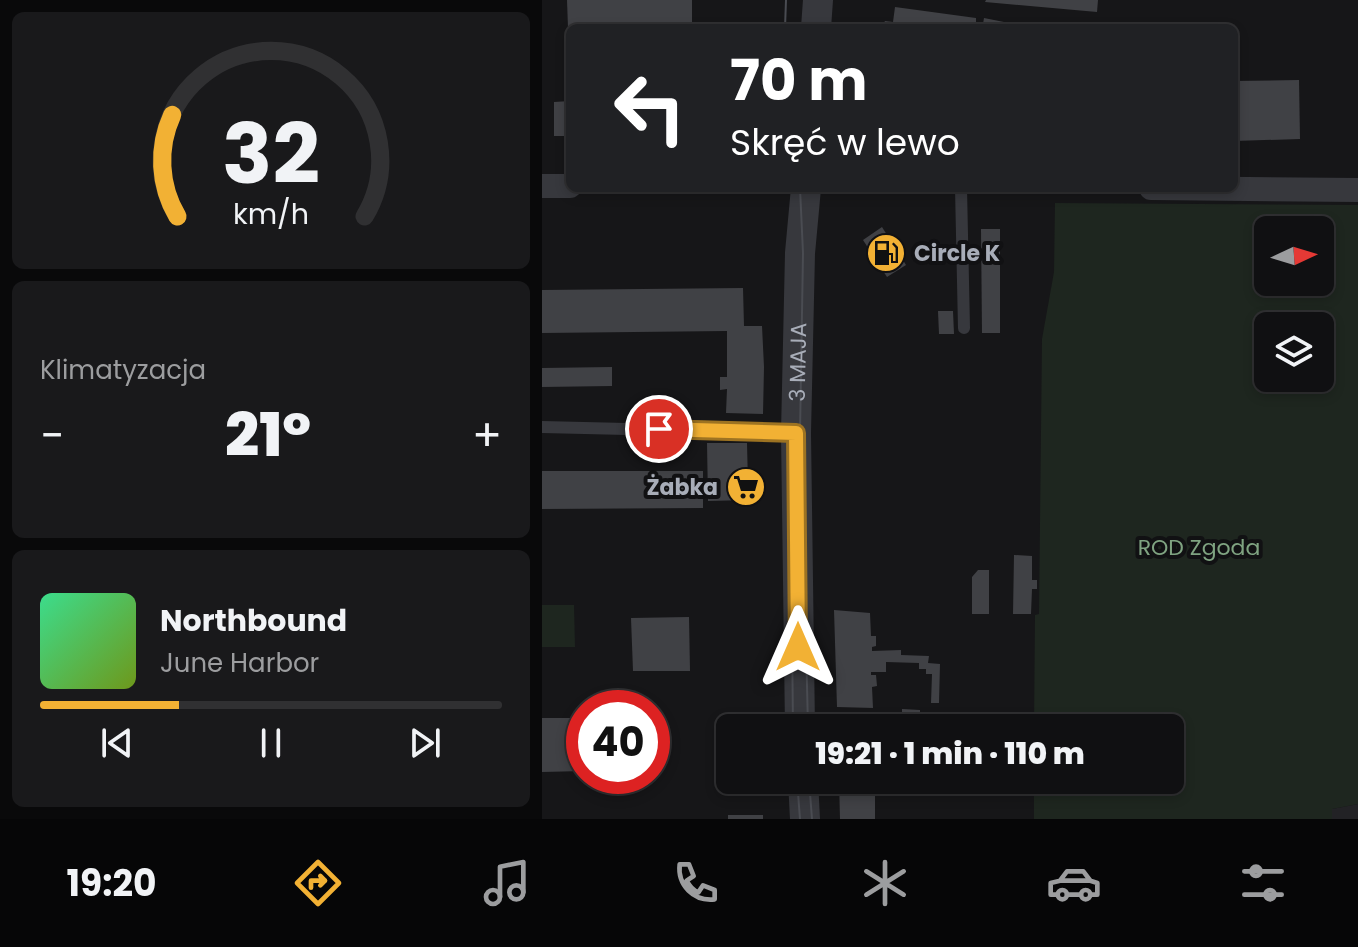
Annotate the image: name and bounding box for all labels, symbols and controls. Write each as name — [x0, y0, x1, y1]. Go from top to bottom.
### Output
text: 70 m — [730, 41, 868, 120]
icon: left — [598, 56, 702, 160]
text: 32 — [222, 95, 320, 211]
text: Skręć w lewo — [730, 117, 960, 168]
text: km/h — [233, 194, 309, 234]
north arrow — [1254, 216, 1334, 296]
map controls — [1254, 216, 1334, 392]
fuel station icon: Circle K — [865, 232, 907, 274]
place label: Circle K — [914, 238, 1000, 269]
button: layers — [1254, 312, 1334, 392]
street label: 3 MAJA — [782, 322, 814, 402]
text: Klimatyzacja — [40, 352, 206, 388]
text: 21° — [225, 393, 311, 477]
pin — [625, 395, 693, 463]
text: − — [40, 405, 64, 466]
text: + — [472, 405, 502, 466]
icon: arrive — [637, 407, 681, 451]
supermarket icon: Żabka — [725, 466, 767, 508]
place label: Żabka — [646, 472, 718, 503]
park label: ROD Zgoda — [1138, 532, 1260, 563]
text: Northbound — [160, 599, 347, 642]
position arrow — [756, 605, 840, 689]
text: June Harbor — [160, 645, 319, 681]
speed limit sign: 40 — [566, 690, 670, 794]
icon: previous — [95, 721, 139, 765]
icon: pause — [249, 721, 293, 765]
icon: next — [403, 721, 447, 765]
text: 19:21 · 1 min · 110 m — [815, 732, 1085, 775]
icon: directions — [290, 855, 346, 911]
icon: music — [479, 855, 535, 911]
icon: phone — [668, 855, 724, 911]
icon: climate — [857, 855, 913, 911]
icon: car — [1046, 855, 1102, 911]
icon: filters — [1235, 855, 1291, 911]
text: 19:20 — [67, 858, 157, 909]

